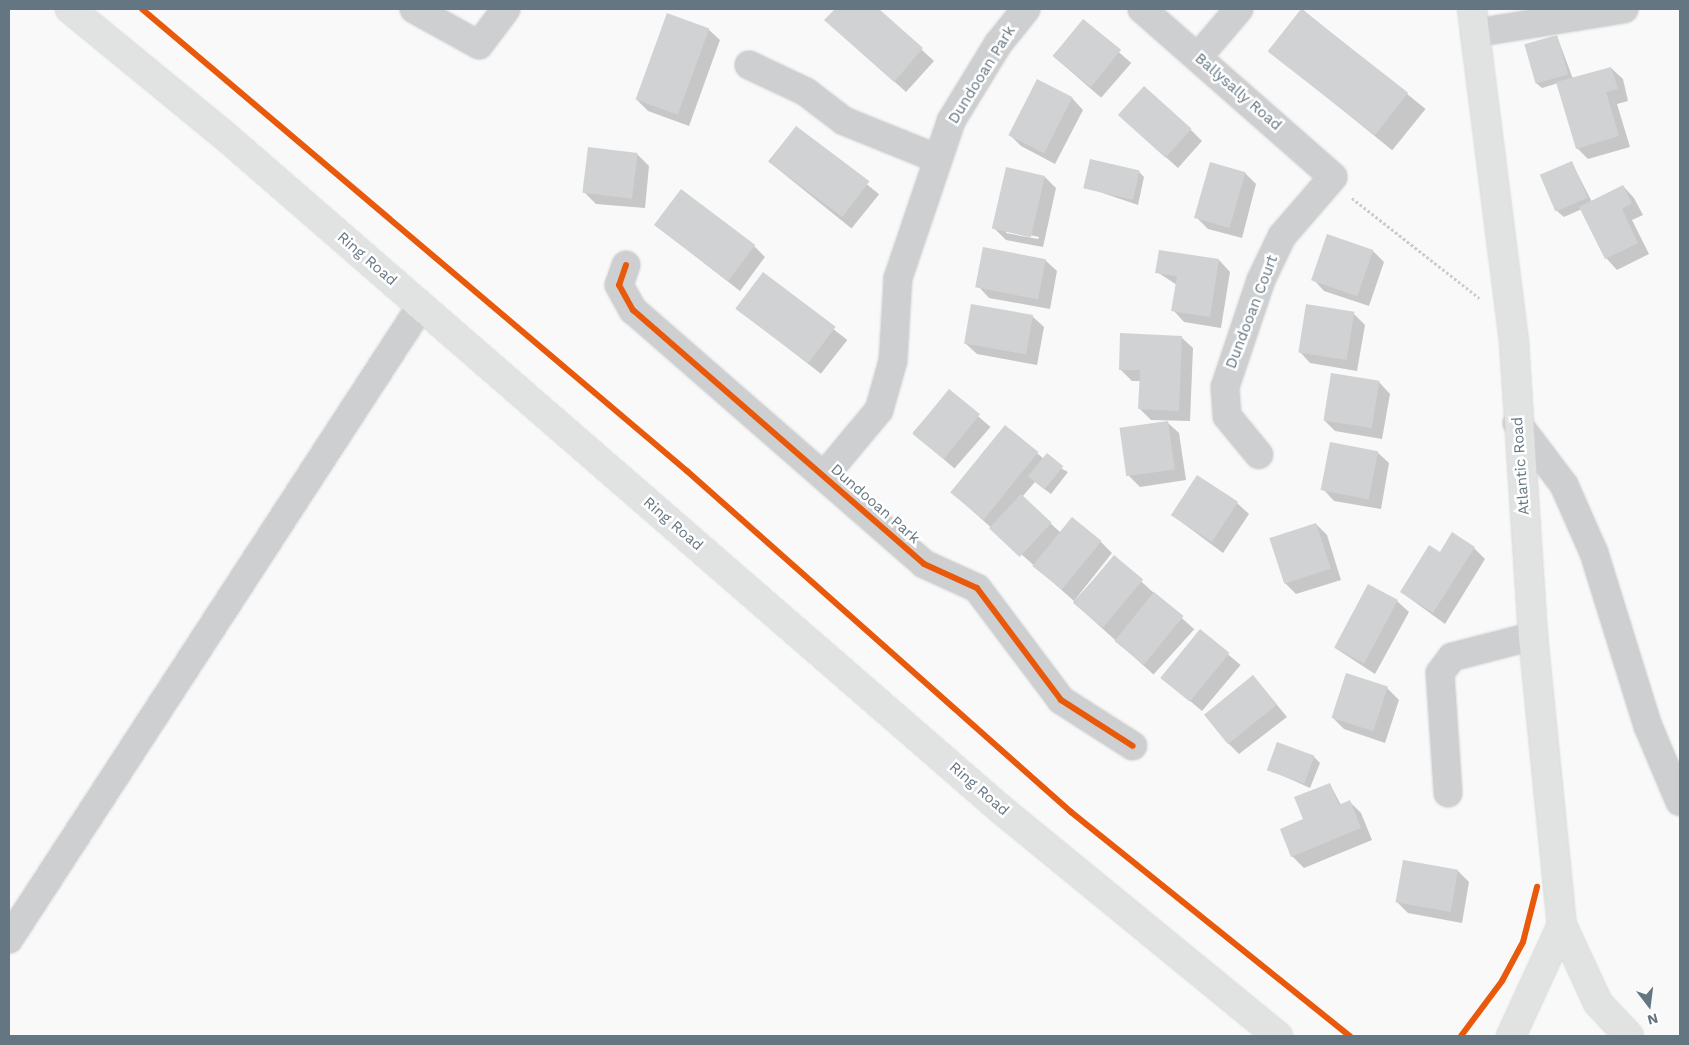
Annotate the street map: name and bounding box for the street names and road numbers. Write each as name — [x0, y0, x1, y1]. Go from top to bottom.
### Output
street label: Dundooan Park — [945, 23, 1019, 127]
street label: Ballysally Road — [1191, 49, 1285, 135]
street label: Ring Road — [334, 228, 400, 290]
street label: Dundooan Court — [1222, 253, 1282, 371]
street label: Atlantic Road — [1509, 416, 1533, 516]
street label: Dundooan Park — [827, 460, 923, 548]
street label: Ring Road — [640, 493, 706, 555]
street label: Ring Road — [946, 758, 1012, 820]

